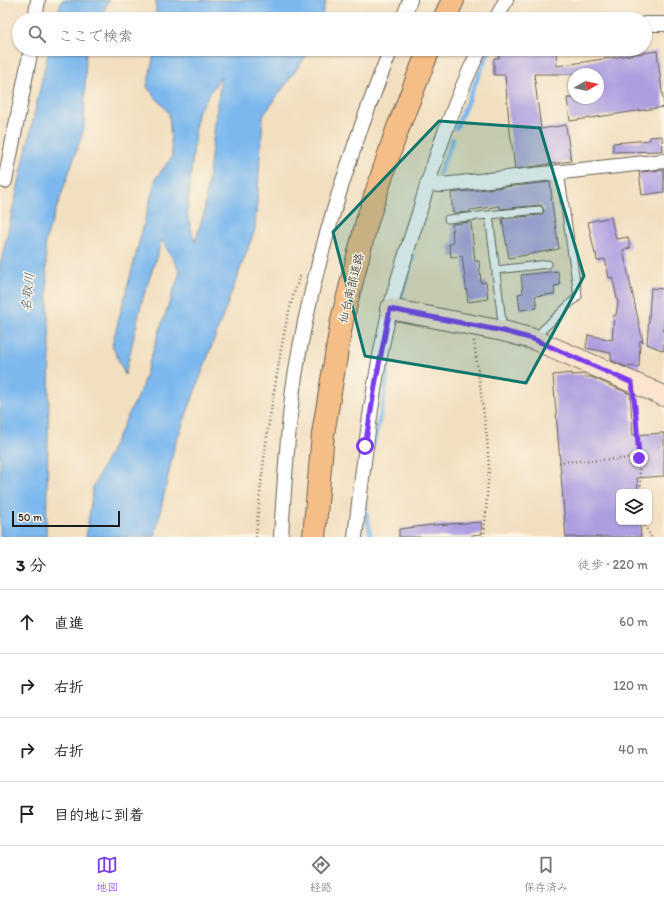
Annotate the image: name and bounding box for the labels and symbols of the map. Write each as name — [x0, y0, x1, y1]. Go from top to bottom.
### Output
north arrow — [568, 68, 604, 104]
street label: 仙台南部道路 — [335, 251, 367, 325]
water label: 名取川 — [18, 272, 37, 312]
route start — [356, 437, 374, 455]
route end — [630, 449, 648, 467]
scale bar — [12, 509, 120, 528]

